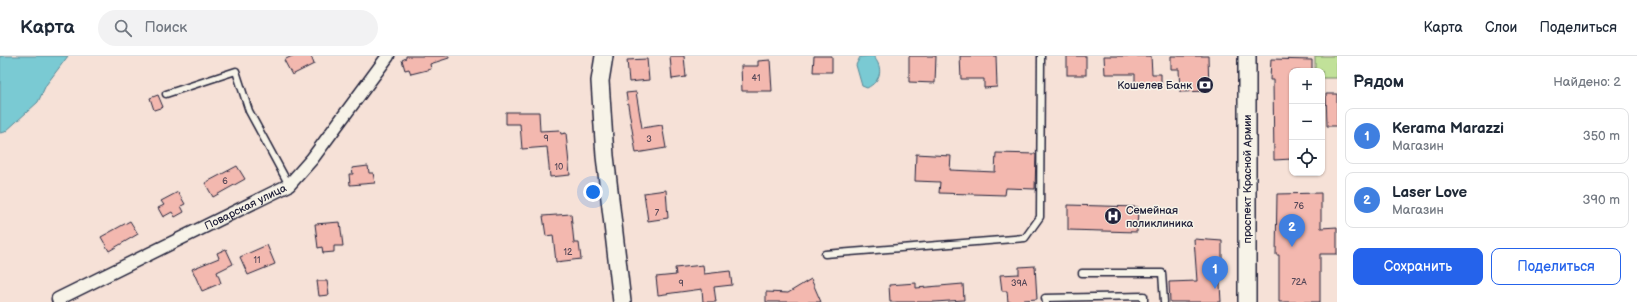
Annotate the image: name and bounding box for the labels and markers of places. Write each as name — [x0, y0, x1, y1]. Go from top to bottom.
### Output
bank icon: Кошелев Банк — [1195, 75, 1215, 95]
place label: Кошелев Банк — [1117, 79, 1192, 92]
place label: Семейная поликлиника — [1126, 204, 1194, 230]
hospital icon: Семейная поликлиника — [1103, 206, 1123, 226]
pin: 2 — [1279, 214, 1305, 247]
pin: 1 — [1202, 256, 1228, 289]

